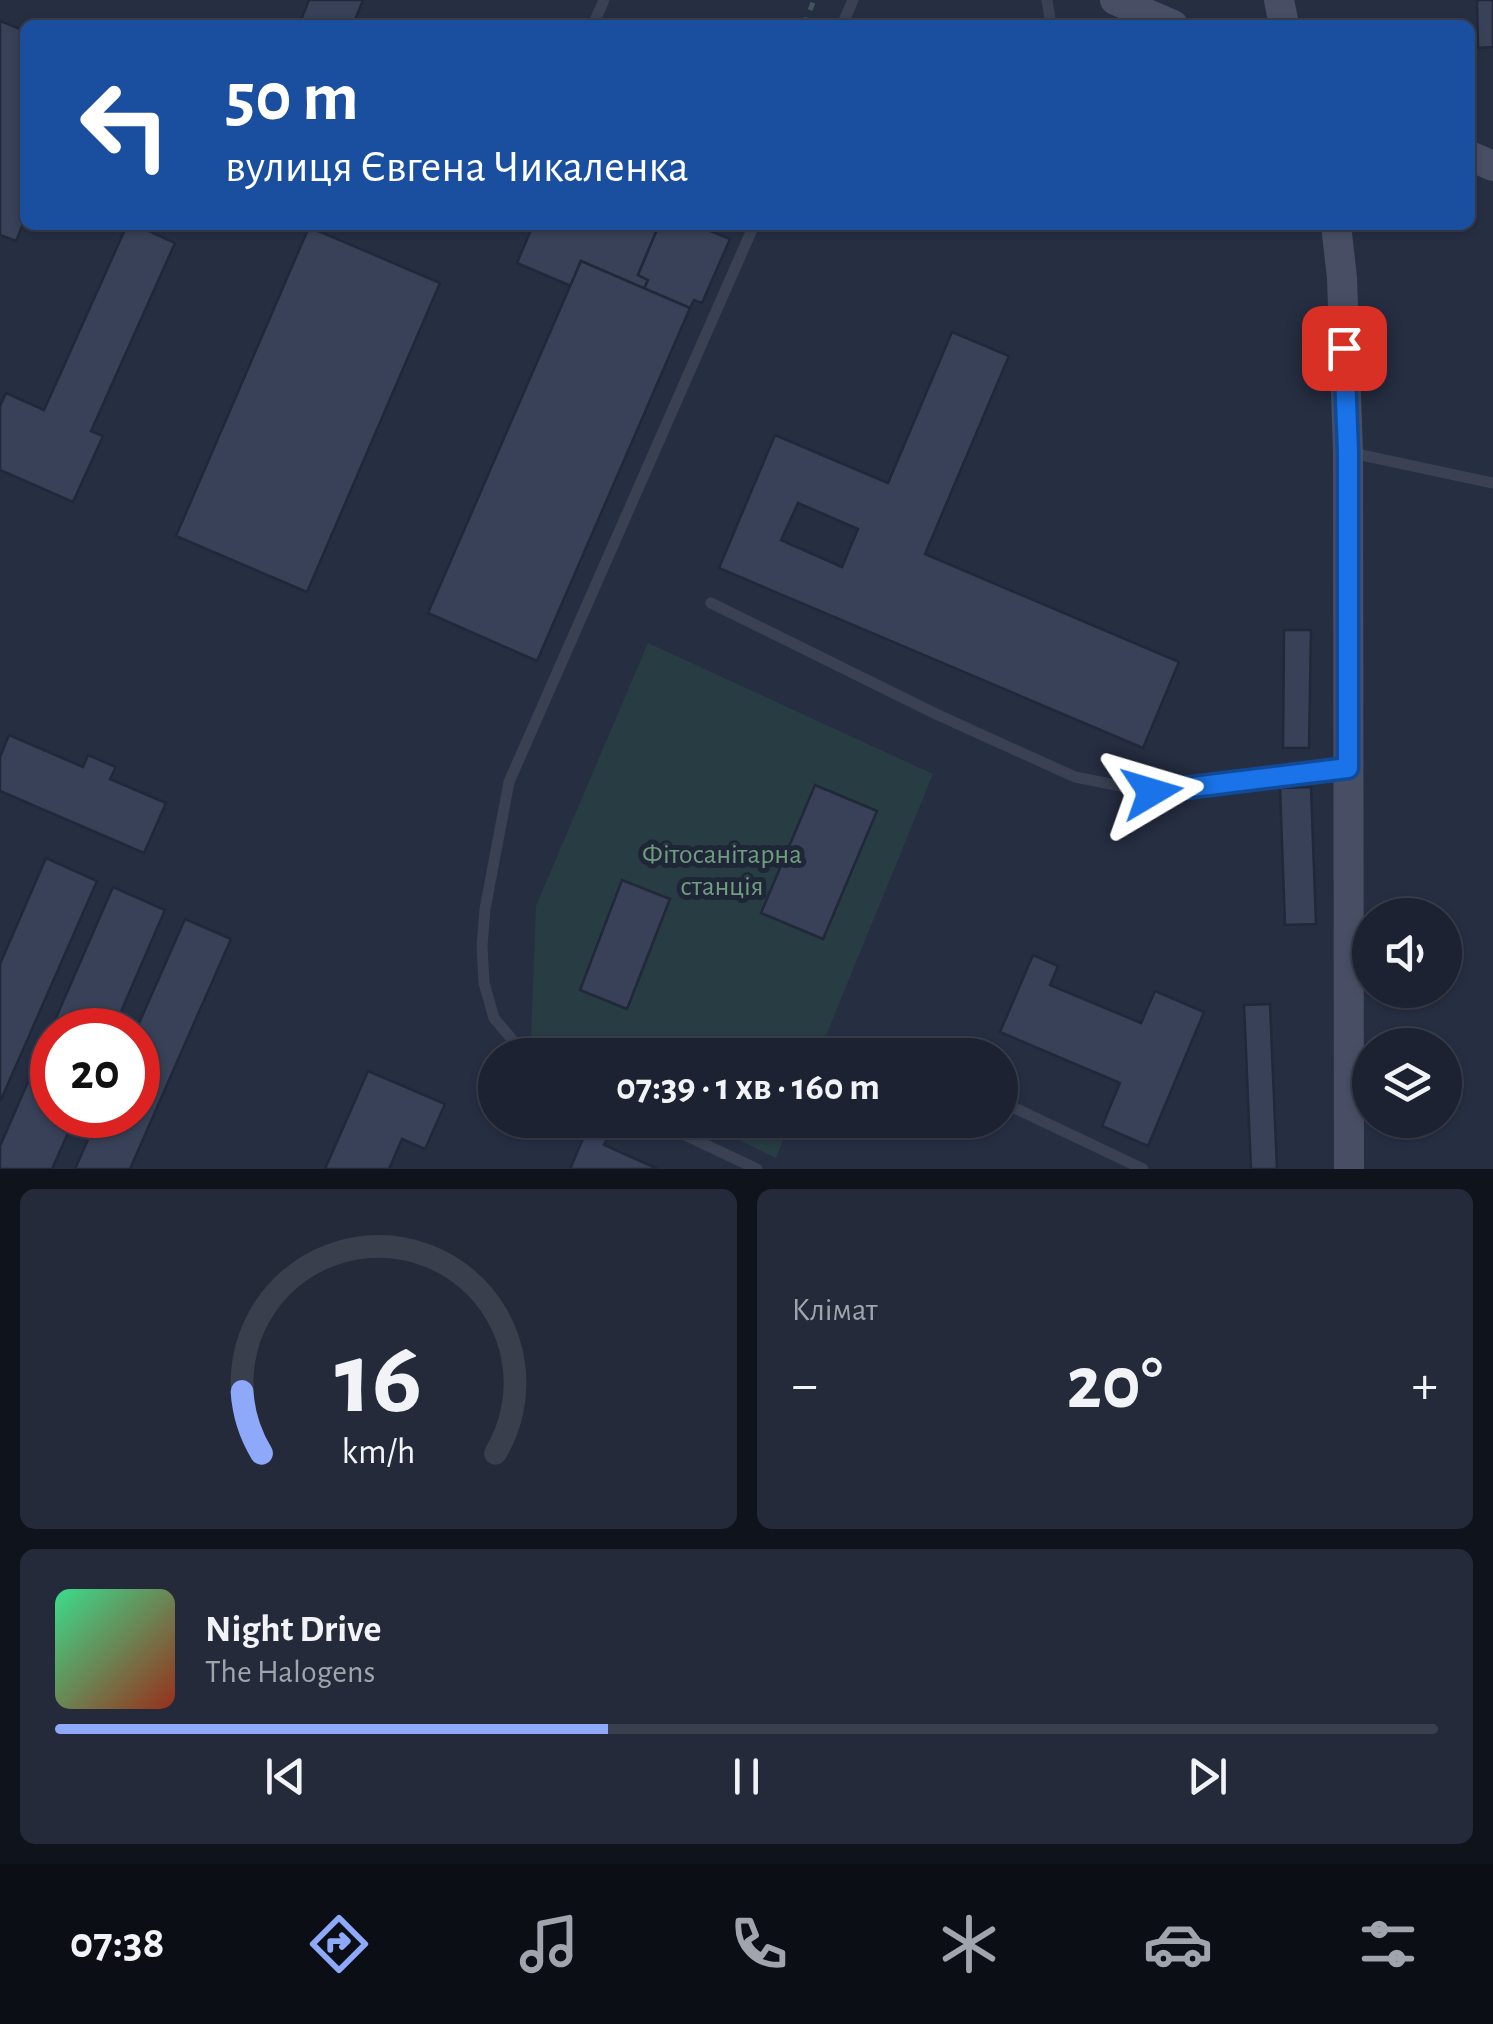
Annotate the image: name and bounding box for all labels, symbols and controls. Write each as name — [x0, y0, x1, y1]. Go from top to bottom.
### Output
icon: left — [60, 60, 190, 190]
text: 50 m — [225, 63, 359, 133]
text: вулиця Євгена Чикаленка — [225, 145, 689, 190]
pin — [1302, 306, 1387, 391]
icon: arrive — [1317, 321, 1372, 376]
position arrow — [1100, 740, 1204, 844]
park label: Фітосанітарна станція — [642, 841, 802, 901]
map controls — [1352, 898, 1462, 1138]
button: sound — [1352, 898, 1462, 1008]
speed limit sign: 20 — [30, 1008, 160, 1138]
button: layers — [1352, 1028, 1462, 1138]
text: 07:39 · 1 хв · 160 m — [616, 1069, 880, 1107]
text: Клімат — [792, 1294, 878, 1326]
text: 16 — [334, 1328, 422, 1432]
text: 20° — [1067, 1347, 1163, 1422]
text: − — [792, 1358, 818, 1413]
text: + — [1412, 1358, 1438, 1413]
text: km/h — [341, 1434, 415, 1470]
text: Night Drive — [205, 1611, 381, 1649]
text: The Halogens — [205, 1656, 375, 1688]
icon: previous — [258, 1749, 313, 1804]
icon: pause — [719, 1749, 774, 1804]
icon: next — [1180, 1749, 1235, 1804]
icon: directions — [304, 1909, 374, 1979]
icon: music — [514, 1909, 584, 1979]
icon: phone — [724, 1909, 794, 1979]
icon: climate — [934, 1909, 1004, 1979]
icon: car — [1143, 1909, 1213, 1979]
icon: filters — [1353, 1909, 1423, 1979]
text: 07:38 — [70, 1921, 165, 1966]

